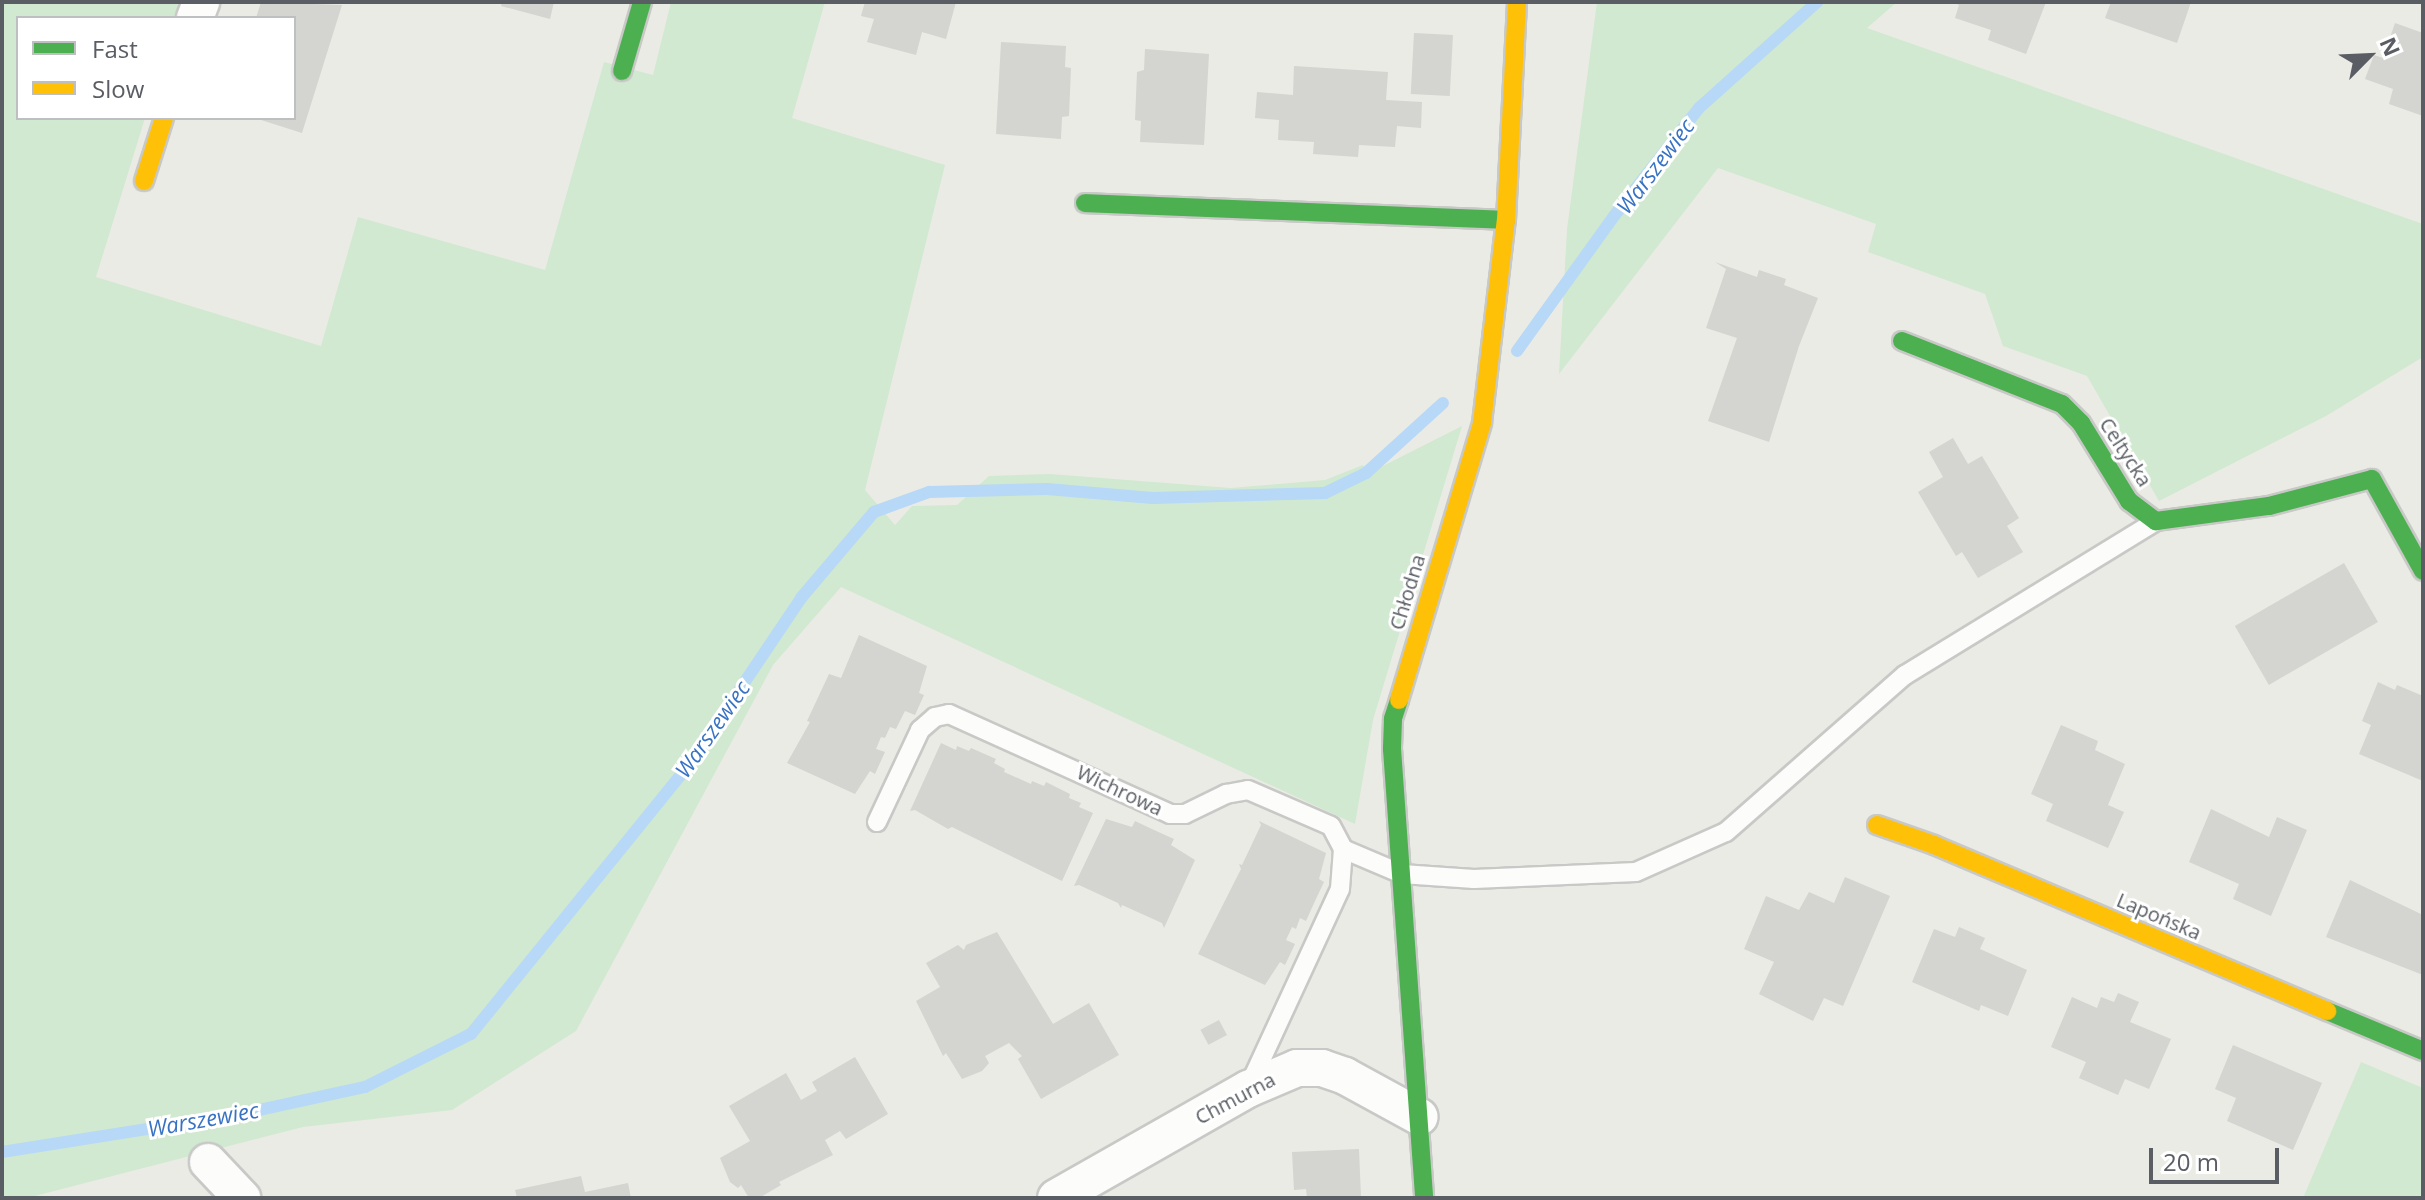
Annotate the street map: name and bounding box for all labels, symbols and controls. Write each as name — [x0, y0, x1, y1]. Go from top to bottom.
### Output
legend — [16, 16, 296, 120]
north arrow — [2329, 16, 2409, 96]
text: Fast — [92, 32, 138, 65]
text: N — [2374, 32, 2408, 61]
text: Slow — [92, 72, 144, 105]
water label: Warszewiec — [1611, 113, 1699, 219]
street label: Celtycka — [2095, 413, 2157, 491]
street label: Chłodna — [1384, 551, 1430, 633]
water label: Warszewiec — [669, 675, 755, 783]
street label: Wichrowa — [1073, 760, 1167, 820]
street label: Lapońska — [2113, 888, 2205, 944]
street label: Chmurna — [1191, 1067, 1279, 1129]
water label: Warszewiec — [145, 1096, 261, 1142]
scale bar — [2153, 1132, 2283, 1182]
text: 20 m — [2163, 1145, 2219, 1178]

